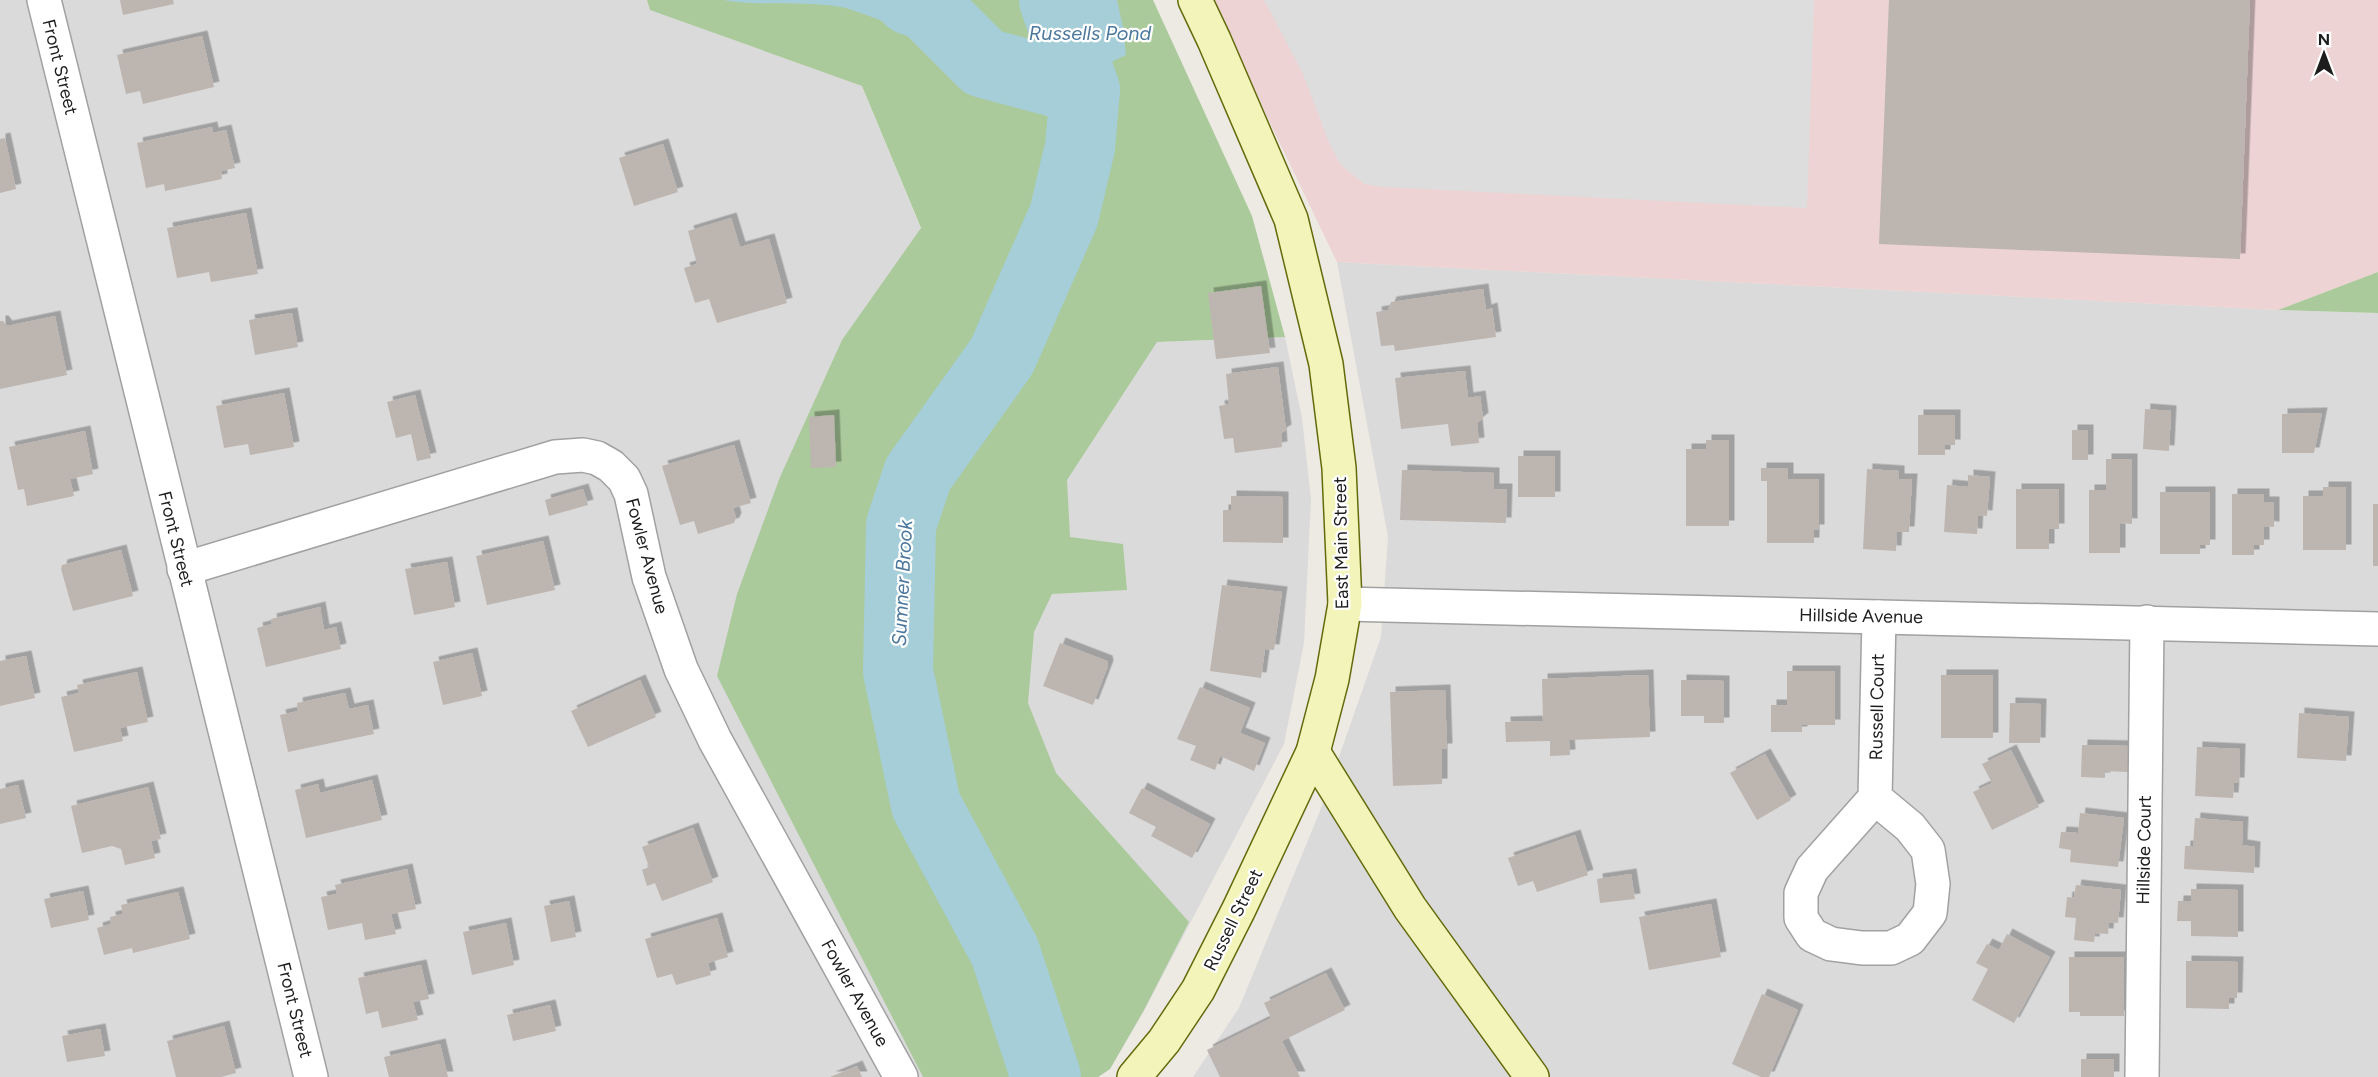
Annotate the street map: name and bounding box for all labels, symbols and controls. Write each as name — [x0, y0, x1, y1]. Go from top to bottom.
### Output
street label: Front Street — [37, 17, 83, 117]
water label: Russells Pond — [1029, 21, 1152, 45]
north arrow — [2294, 24, 2354, 84]
text: N — [2318, 30, 2330, 49]
street label: East Main Street — [1329, 476, 1353, 610]
street label: Front Street — [153, 489, 199, 589]
street label: Fowler Avenue — [621, 496, 673, 617]
water label: Sumner Brook — [887, 518, 917, 647]
street label: Hillside Avenue — [1799, 604, 1923, 628]
street label: Russell Court — [1865, 653, 1889, 761]
street label: Hillside Court — [2132, 795, 2156, 905]
street label: Russell Street — [1199, 865, 1267, 975]
street label: Fowler Avenue — [816, 936, 894, 1051]
street label: Front Street — [272, 960, 318, 1060]

